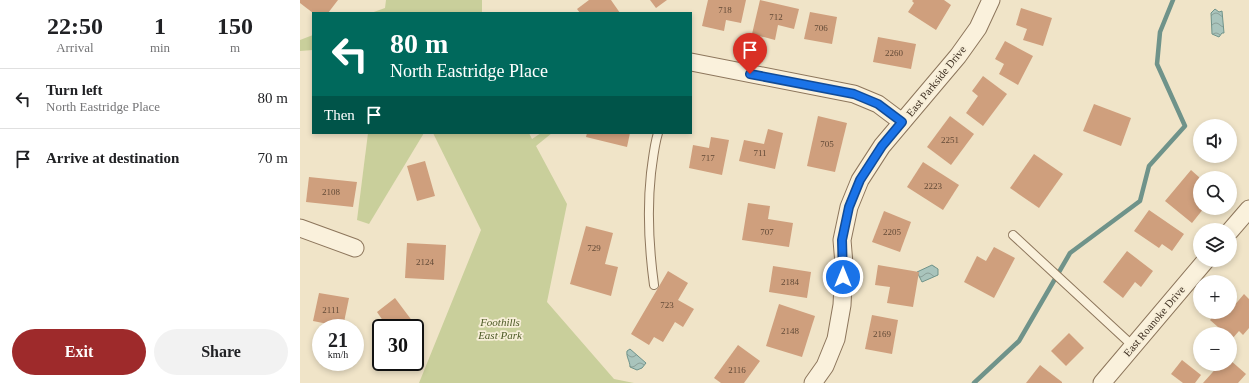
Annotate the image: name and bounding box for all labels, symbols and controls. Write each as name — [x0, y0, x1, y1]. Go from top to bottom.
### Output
house number: 718 — [718, 5, 732, 15]
house number: 712 — [769, 12, 783, 22]
text: 22:50 — [47, 13, 103, 39]
text: 1 — [154, 13, 166, 39]
text: 150 — [217, 13, 253, 39]
house number: 706 — [814, 23, 828, 33]
icon: left — [324, 28, 376, 80]
text: 80 m — [390, 28, 448, 59]
pin — [733, 33, 767, 74]
icon: arrive — [739, 39, 761, 61]
text: Arrival — [56, 40, 94, 55]
text: min — [150, 40, 170, 55]
text: m — [230, 40, 240, 55]
street label: East Parkside Drive — [904, 43, 968, 119]
house number: 2260 — [885, 48, 904, 58]
text: North Eastridge Place — [390, 61, 548, 81]
text: Turn left — [46, 82, 103, 98]
icon: left — [12, 88, 34, 110]
text: 80 m — [258, 90, 288, 106]
text: North Eastridge Place — [46, 99, 160, 114]
icon: arrive — [363, 104, 385, 126]
text: Then — [324, 107, 355, 123]
map controls — [1193, 119, 1237, 371]
button: sound — [1193, 119, 1237, 163]
house number: 2251 — [941, 135, 959, 145]
house number: 705 — [820, 139, 834, 149]
icon: arrive — [12, 148, 34, 170]
house number: 711 — [753, 148, 767, 158]
text: Arrive at destination — [46, 150, 179, 166]
text: 70 m — [258, 150, 288, 166]
house number: 717 — [701, 153, 715, 163]
button: search — [1193, 171, 1237, 215]
house number: 2223 — [924, 181, 943, 191]
house number: 2108 — [322, 187, 341, 197]
button: layers — [1193, 223, 1237, 267]
house number: 707 — [760, 227, 774, 237]
house number: 2205 — [883, 227, 902, 237]
house number: 729 — [587, 243, 601, 253]
position arrow — [822, 256, 864, 298]
house number: 2124 — [416, 257, 435, 267]
button: + — [1193, 275, 1237, 319]
house number: 2184 — [781, 277, 800, 287]
street label: East Roanoke Drive — [1121, 283, 1187, 359]
house number: 723 — [660, 300, 674, 310]
house number: 2111 — [322, 305, 340, 315]
park label: Foothills East Park — [477, 316, 523, 341]
speed limit sign: 30 — [372, 319, 424, 371]
house number: 2148 — [781, 326, 800, 336]
button: − — [1193, 327, 1237, 371]
button: Exit — [12, 329, 146, 375]
button: Share — [154, 329, 288, 375]
text: 21 — [328, 329, 348, 351]
house number: 2169 — [873, 329, 892, 339]
text: km/h — [328, 349, 348, 360]
house number: 2116 — [728, 365, 746, 375]

